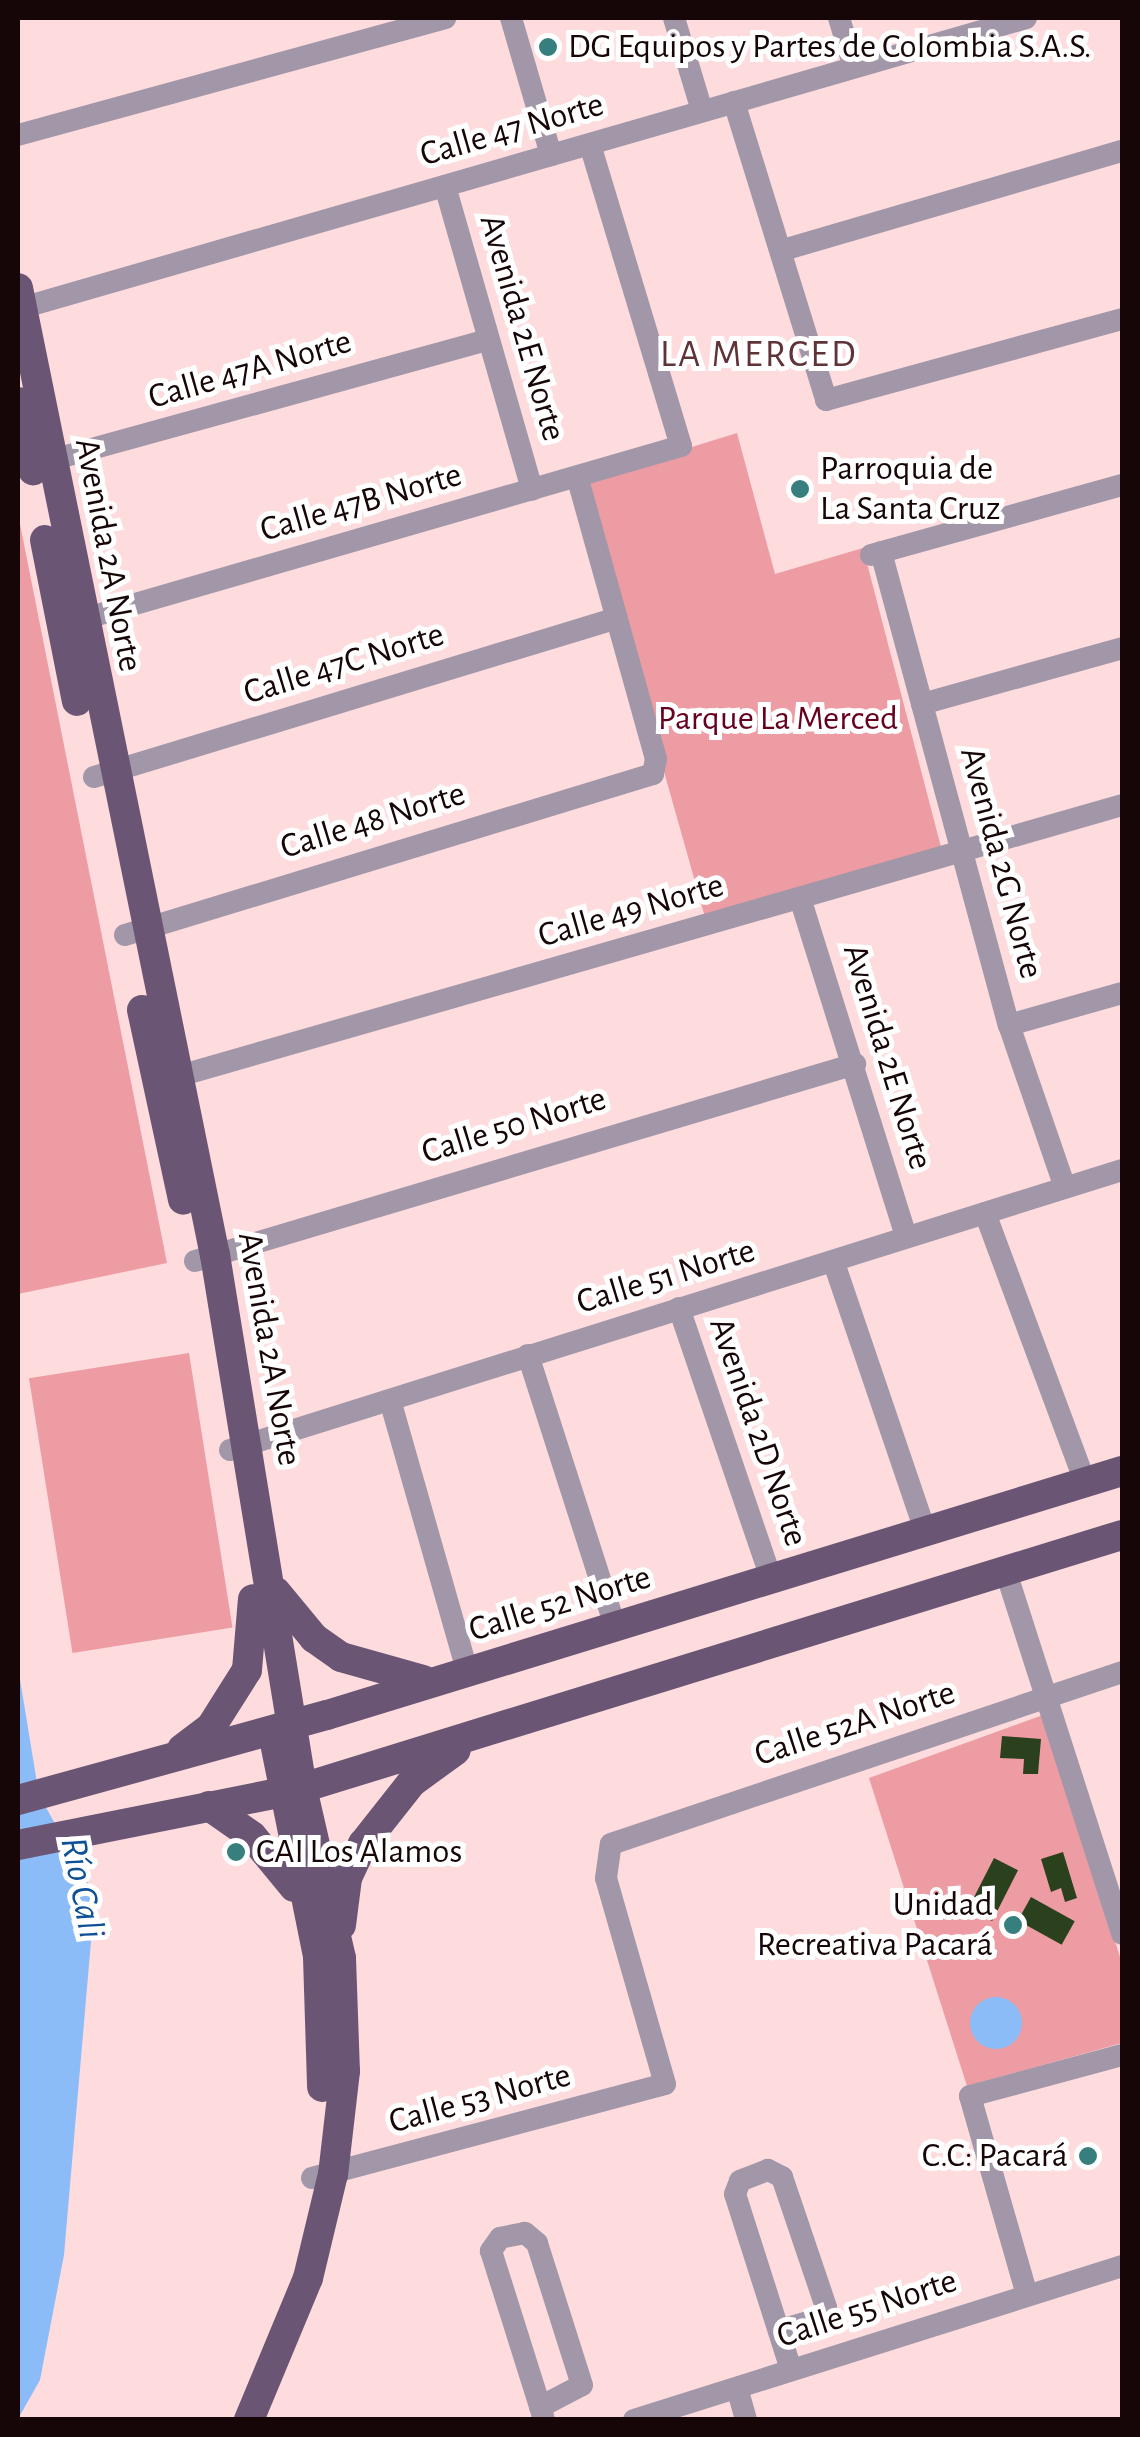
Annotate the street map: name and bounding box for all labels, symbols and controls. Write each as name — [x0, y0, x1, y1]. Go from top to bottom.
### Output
place label: DG Equipos y Partes de Colombia S.A.S. — [568, 26, 1092, 68]
marker: DG Equipos y Partes de Colombia S.A.S. — [537, 36, 559, 58]
street label: Calle 47 Norte — [415, 84, 609, 176]
street label: Avenida 2E Norte — [470, 210, 574, 446]
street label: Calle 47A Norte — [144, 321, 356, 419]
district label: LA MERCED — [660, 333, 858, 379]
street label: Avenida 2A Norte — [65, 435, 151, 675]
place label: Parroquia de La Santa Cruz — [820, 448, 1000, 530]
street label: Calle 47B Norte — [255, 454, 467, 552]
marker: Parroquia de La Santa Cruz — [789, 478, 811, 500]
street label: Calle 47C Norte — [239, 614, 449, 714]
park label: Parque La Merced — [658, 698, 898, 740]
street label: Avenida 2G Norte — [950, 743, 1052, 983]
street label: Calle 48 Norte — [276, 773, 470, 869]
street label: Calle 49 Norte — [534, 865, 728, 957]
street label: Avenida 2E Norte — [833, 939, 941, 1175]
street label: Calle 50 Norte — [417, 1078, 611, 1174]
street label: Avenida 2A Norte — [228, 1229, 310, 1469]
street label: Calle 51 Norte — [572, 1230, 760, 1324]
street label: Avenida 2D Norte — [699, 1312, 817, 1552]
street label: Calle 52 Norte — [464, 1556, 656, 1652]
street label: Calle 52A Norte — [749, 1672, 961, 1776]
place label: CAI Los Alamos — [256, 1831, 462, 1873]
water label: Río Cali — [49, 1833, 113, 1943]
marker: CAI Los Alamos — [225, 1841, 247, 1863]
place label: Unidad Recreativa Pacará — [757, 1884, 993, 1966]
marker: Unidad Recreativa Pacará — [1002, 1914, 1024, 1936]
street label: Calle 53 Norte — [384, 2055, 576, 2143]
place label: C.C: Pacará — [922, 2135, 1068, 2177]
marker: C.C: Pacará — [1077, 2145, 1099, 2167]
street label: Calle 55 Norte — [772, 2260, 962, 2358]

